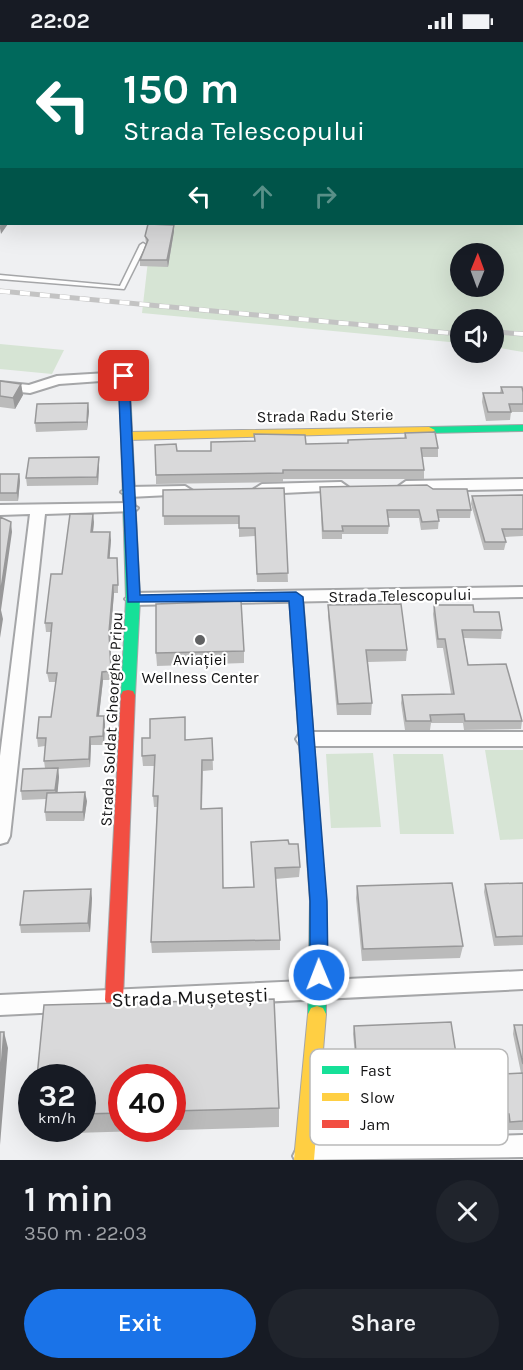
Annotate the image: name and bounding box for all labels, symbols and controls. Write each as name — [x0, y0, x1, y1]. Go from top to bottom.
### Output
text: 22:02 — [30, 8, 90, 34]
text: 150 m — [123, 64, 239, 114]
icon: left — [24, 66, 102, 144]
text: Strada Telescopului — [123, 115, 365, 147]
icon: left — [183, 180, 216, 213]
icon: ahead — [246, 180, 279, 213]
icon: right — [309, 180, 342, 213]
north arrow — [450, 243, 504, 297]
map controls — [450, 243, 504, 363]
button: sound — [450, 309, 504, 363]
pin — [98, 350, 149, 401]
icon: arrive — [107, 359, 140, 392]
street label: Strada Radu Sterie — [257, 405, 393, 426]
street label: Strada Telescopului — [328, 585, 472, 606]
street label: Strada Soldat Gheorghe Pripu — [96, 611, 127, 827]
marker: Aviației Wellness Center — [193, 633, 207, 647]
place label: Aviației Wellness Center — [141, 650, 259, 687]
position arrow — [287, 943, 351, 1007]
street label: Strada Mușetești — [111, 983, 269, 1012]
legend — [310, 1049, 508, 1145]
text: Fast — [360, 1061, 391, 1080]
speed limit sign: 40 — [108, 1064, 186, 1142]
text: 32 — [39, 1078, 75, 1114]
text: Slow — [360, 1088, 395, 1107]
text: km/h — [38, 1109, 76, 1127]
text: Jam — [360, 1115, 390, 1134]
text: 1 min — [24, 1178, 113, 1220]
button: close — [436, 1180, 499, 1243]
text: 350 m · 22:03 — [24, 1222, 147, 1245]
button: Exit — [24, 1289, 256, 1358]
button: Share — [268, 1289, 499, 1358]

